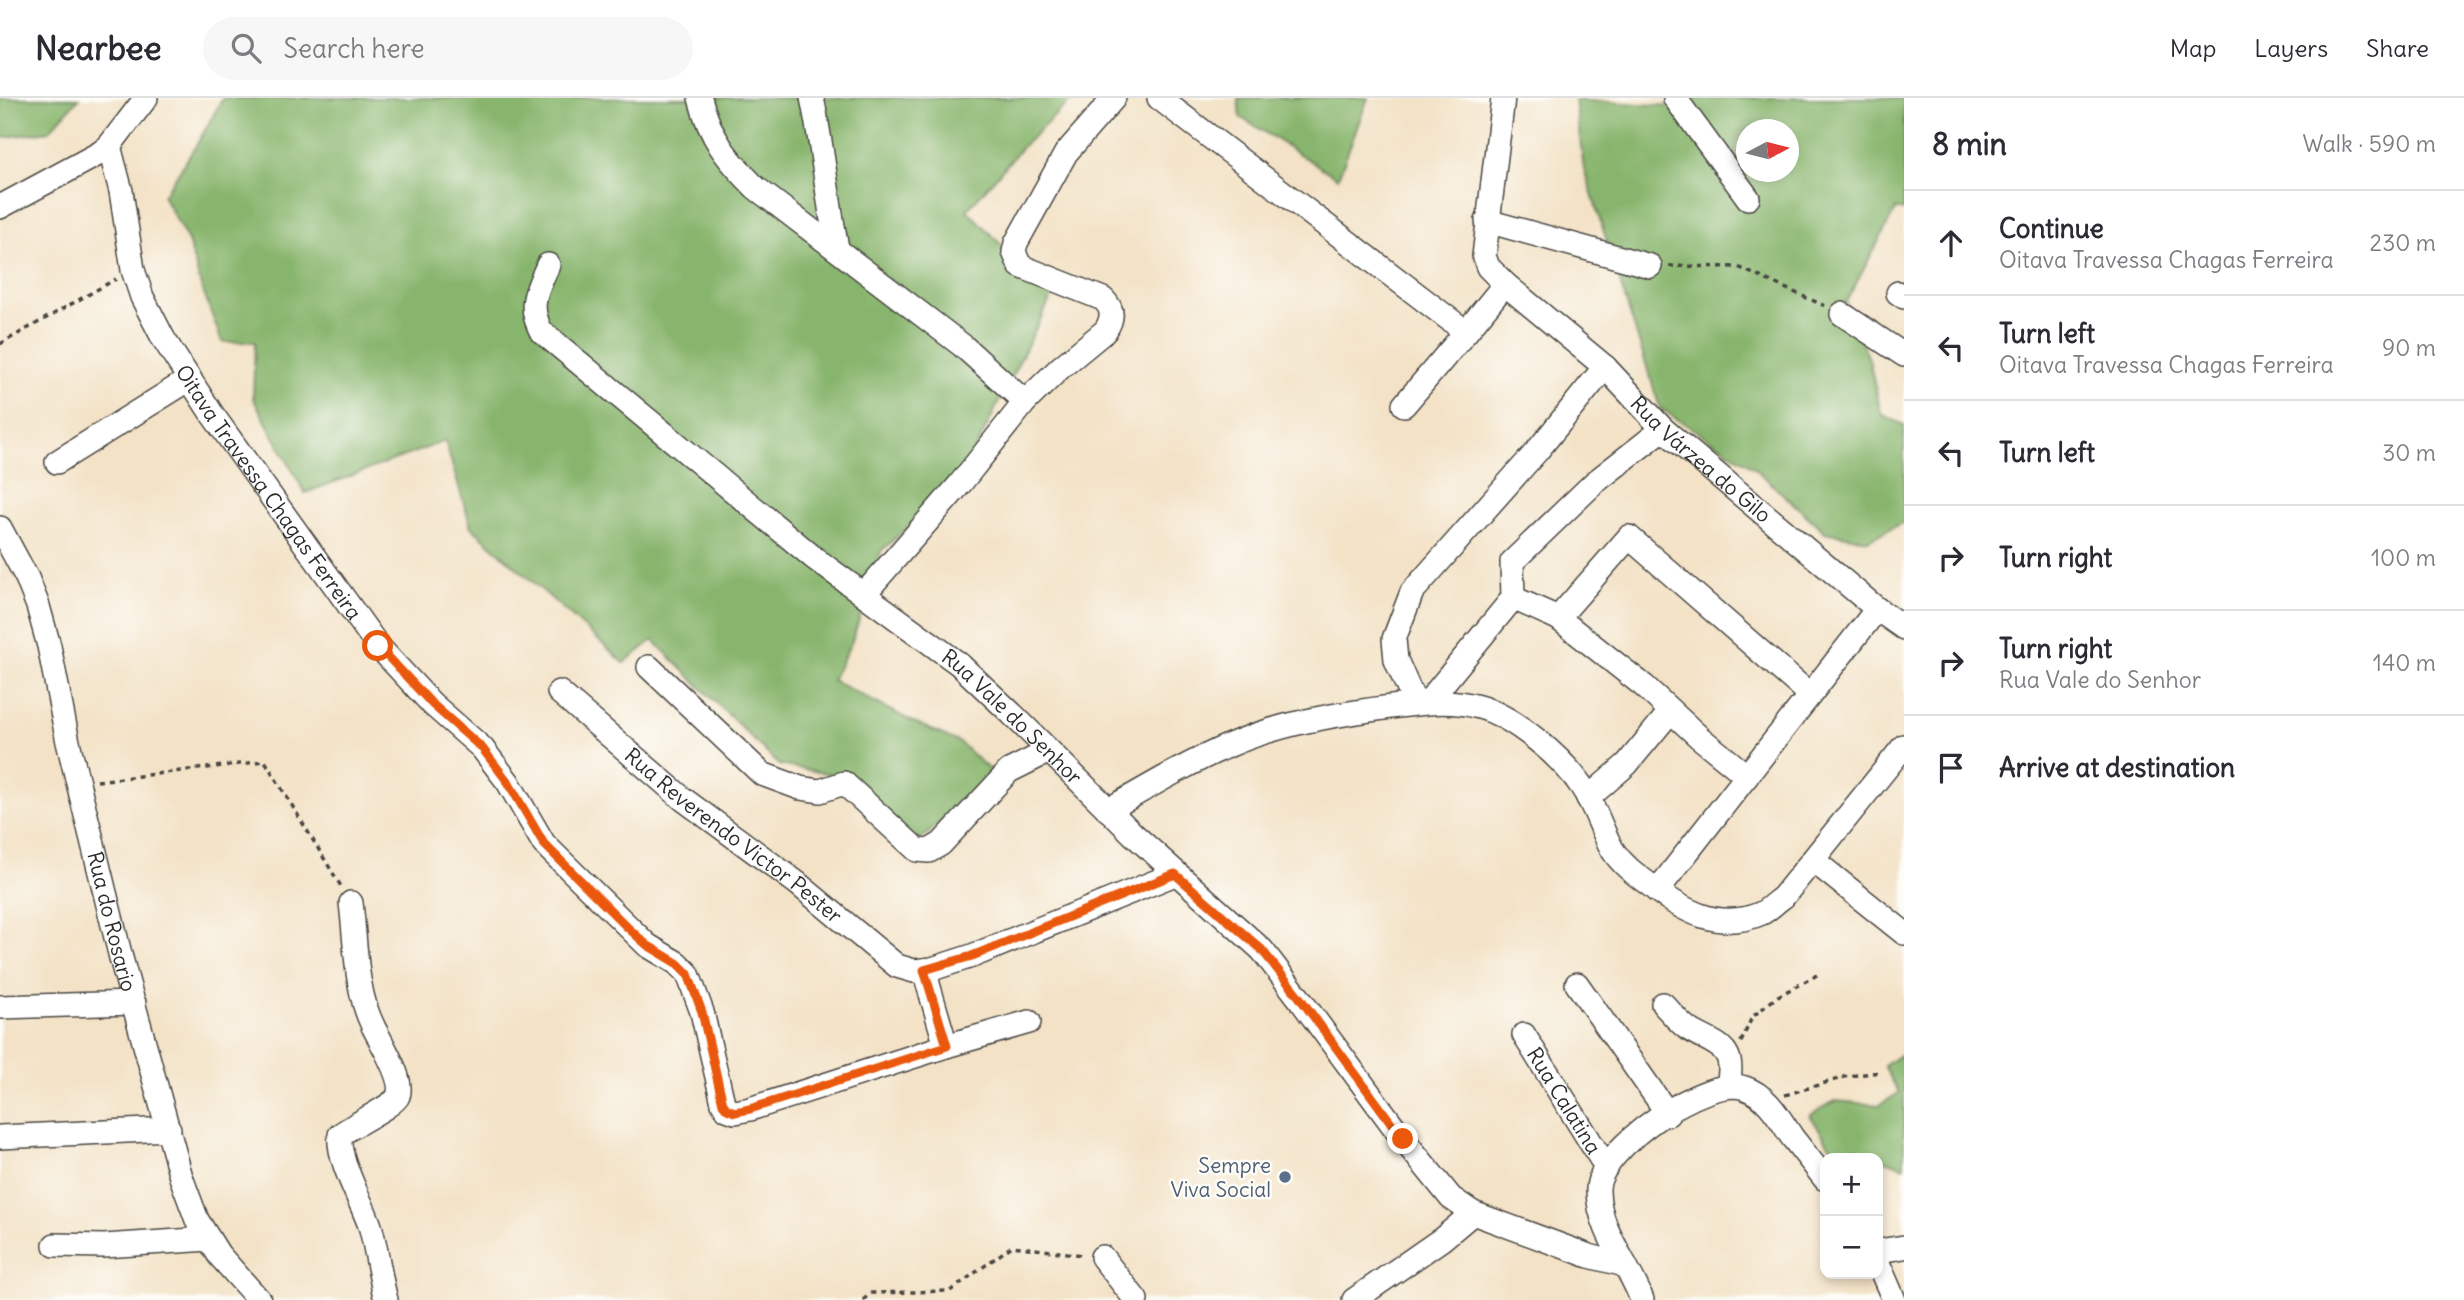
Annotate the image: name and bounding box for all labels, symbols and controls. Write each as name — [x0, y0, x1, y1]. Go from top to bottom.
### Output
search box — [203, 17, 693, 80]
text: Nearbee — [35, 27, 161, 69]
icon: search — [227, 29, 265, 67]
text: Search here — [283, 32, 424, 65]
text: Map — [2170, 33, 2216, 63]
text: Layers — [2254, 33, 2328, 63]
text: Share — [2366, 33, 2429, 63]
north arrow — [1736, 119, 1799, 182]
text: 8 min — [1932, 125, 2007, 163]
text: Walk · 590 m — [2303, 129, 2436, 158]
text: Continue — [1999, 212, 2104, 245]
icon: ahead — [1932, 224, 1970, 262]
text: 230 m — [2370, 228, 2436, 257]
text: Oitava Travessa Chagas Ferreira — [1999, 245, 2334, 274]
text: Turn left — [1999, 317, 2095, 350]
icon: left — [1932, 329, 1970, 367]
text: 90 m — [2382, 333, 2436, 362]
text: Oitava Travessa Chagas Ferreira — [1999, 350, 2334, 379]
street label: Oitava Travessa Chagas Ferreira — [170, 359, 368, 625]
street label: Rua Várzea do Gilo — [1625, 390, 1777, 528]
icon: left — [1932, 434, 1970, 472]
text: Turn left — [1999, 436, 2095, 469]
text: 30 m — [2382, 438, 2436, 467]
icon: right — [1932, 539, 1970, 577]
text: Turn right — [1999, 541, 2112, 574]
text: 100 m — [2371, 543, 2436, 572]
route start — [362, 630, 393, 661]
text: Turn right — [1999, 632, 2112, 665]
street label: Rua Vale do Senhor — [937, 643, 1089, 790]
icon: right — [1932, 644, 1970, 682]
text: 140 m — [2373, 648, 2436, 677]
text: Rua Vale do Senhor — [1999, 665, 2201, 694]
street label: Rua Reverendo Victor Pester — [619, 741, 848, 929]
icon: arrive — [1932, 749, 1970, 787]
text: Arrive at destination — [1999, 751, 2235, 784]
street label: Rua do Rosario — [82, 849, 143, 994]
street label: Rua Calatina — [1521, 1042, 1608, 1159]
route end — [1387, 1123, 1418, 1154]
place label: Sempre Viva Social — [1171, 1152, 1271, 1203]
map controls — [1820, 1153, 1883, 1279]
button: + — [1820, 1153, 1883, 1216]
marker: Sempre Viva Social — [1277, 1169, 1293, 1185]
button: − — [1820, 1216, 1883, 1279]

